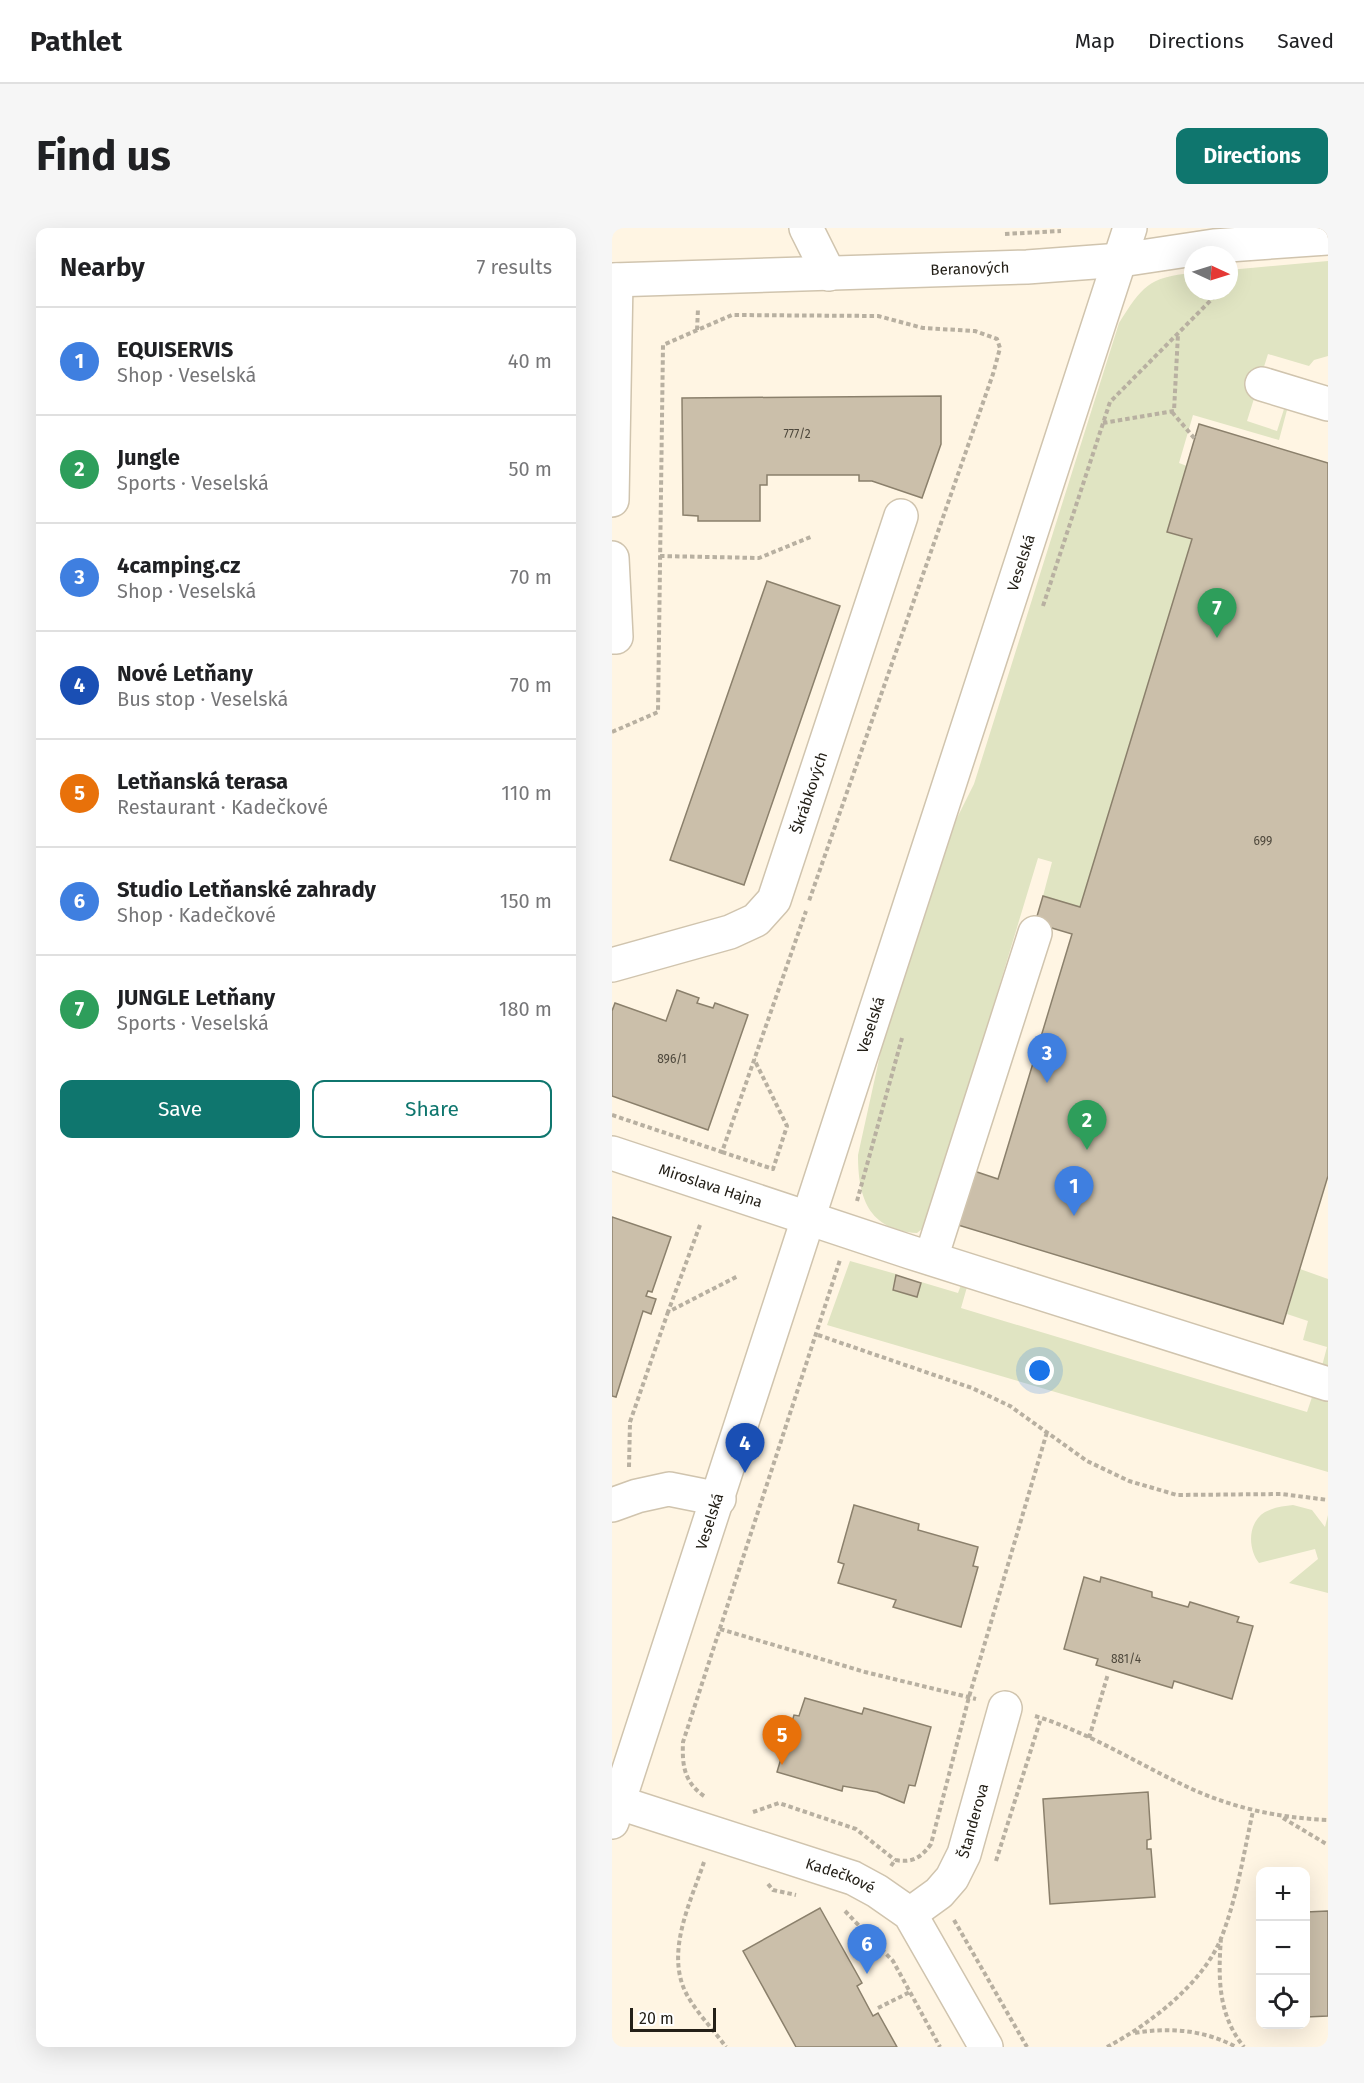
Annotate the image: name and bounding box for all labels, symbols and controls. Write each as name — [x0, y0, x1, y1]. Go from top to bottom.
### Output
text: Pathlet — [30, 25, 122, 58]
text: Map — [1075, 28, 1115, 54]
text: Directions — [1148, 28, 1244, 54]
text: Saved — [1277, 28, 1334, 54]
button: Directions — [1176, 128, 1328, 184]
text: Find us — [36, 131, 171, 181]
north arrow — [1184, 246, 1238, 300]
text: Nearby — [60, 252, 145, 283]
text: 7 results — [476, 255, 552, 279]
street label: Beranových — [930, 259, 1010, 279]
text: EQUISERVIS — [117, 336, 233, 363]
text: 1 — [75, 349, 84, 373]
text: 40 m — [508, 349, 552, 373]
text: Shop · Veselská — [117, 363, 256, 387]
house number: 777/2 — [783, 427, 811, 441]
text: Jungle — [117, 444, 180, 471]
text: 2 — [74, 457, 85, 481]
text: 50 m — [508, 457, 552, 481]
text: Sports · Veselská — [117, 471, 269, 495]
street label: Veselská — [1004, 532, 1039, 593]
text: 4camping.cz — [117, 552, 240, 579]
text: 3 — [74, 565, 85, 589]
text: 70 m — [510, 565, 552, 589]
text: Shop · Veselská — [117, 579, 256, 603]
pin: 7 — [1198, 588, 1236, 638]
text: Nové Letňany — [117, 660, 253, 687]
text: 4 — [74, 673, 85, 697]
text: 70 m — [510, 673, 552, 697]
text: Bus stop · Veselská — [117, 687, 288, 711]
street label: Škrábkových — [788, 750, 831, 836]
text: Letňanská terasa — [117, 768, 288, 795]
text: 5 — [74, 781, 85, 805]
text: 110 m — [501, 781, 552, 805]
text: Restaurant · Kadečkové — [117, 795, 328, 819]
house number: 699 — [1254, 834, 1272, 848]
text: Studio Letňanské zahrady — [117, 876, 376, 903]
text: 6 — [74, 889, 85, 913]
text: 150 m — [500, 889, 552, 913]
text: Shop · Kadečkové — [117, 903, 276, 927]
text: JUNGLE Letňany — [117, 984, 275, 1011]
street label: Veselská — [853, 994, 889, 1056]
text: 7 — [75, 997, 84, 1021]
text: 180 m — [499, 997, 552, 1021]
text: Sports · Veselská — [117, 1011, 269, 1035]
pin: 3 — [1028, 1034, 1066, 1083]
house number: 896/1 — [657, 1052, 687, 1066]
button: Save — [60, 1080, 300, 1138]
button: Share — [312, 1080, 552, 1138]
pin: 2 — [1068, 1100, 1106, 1150]
street label: Miroslava Hajna — [657, 1160, 765, 1211]
pin: 1 — [1054, 1166, 1094, 1216]
your location — [1025, 1356, 1054, 1385]
pin: 4 — [726, 1424, 764, 1473]
street label: Veselská — [692, 1491, 727, 1552]
house number: 881/4 — [1111, 1652, 1142, 1666]
pin: 5 — [762, 1716, 802, 1765]
street label: Štanderova — [954, 1781, 992, 1860]
street label: Kadečkové — [803, 1854, 878, 1897]
map controls — [1256, 1867, 1310, 2029]
button: + — [1256, 1867, 1310, 1921]
button: − — [1256, 1921, 1310, 1975]
pin: 6 — [848, 1924, 886, 1974]
button: locate — [1256, 1975, 1310, 2029]
scale bar — [630, 2005, 716, 2032]
text: 20 m — [639, 2009, 674, 2028]

